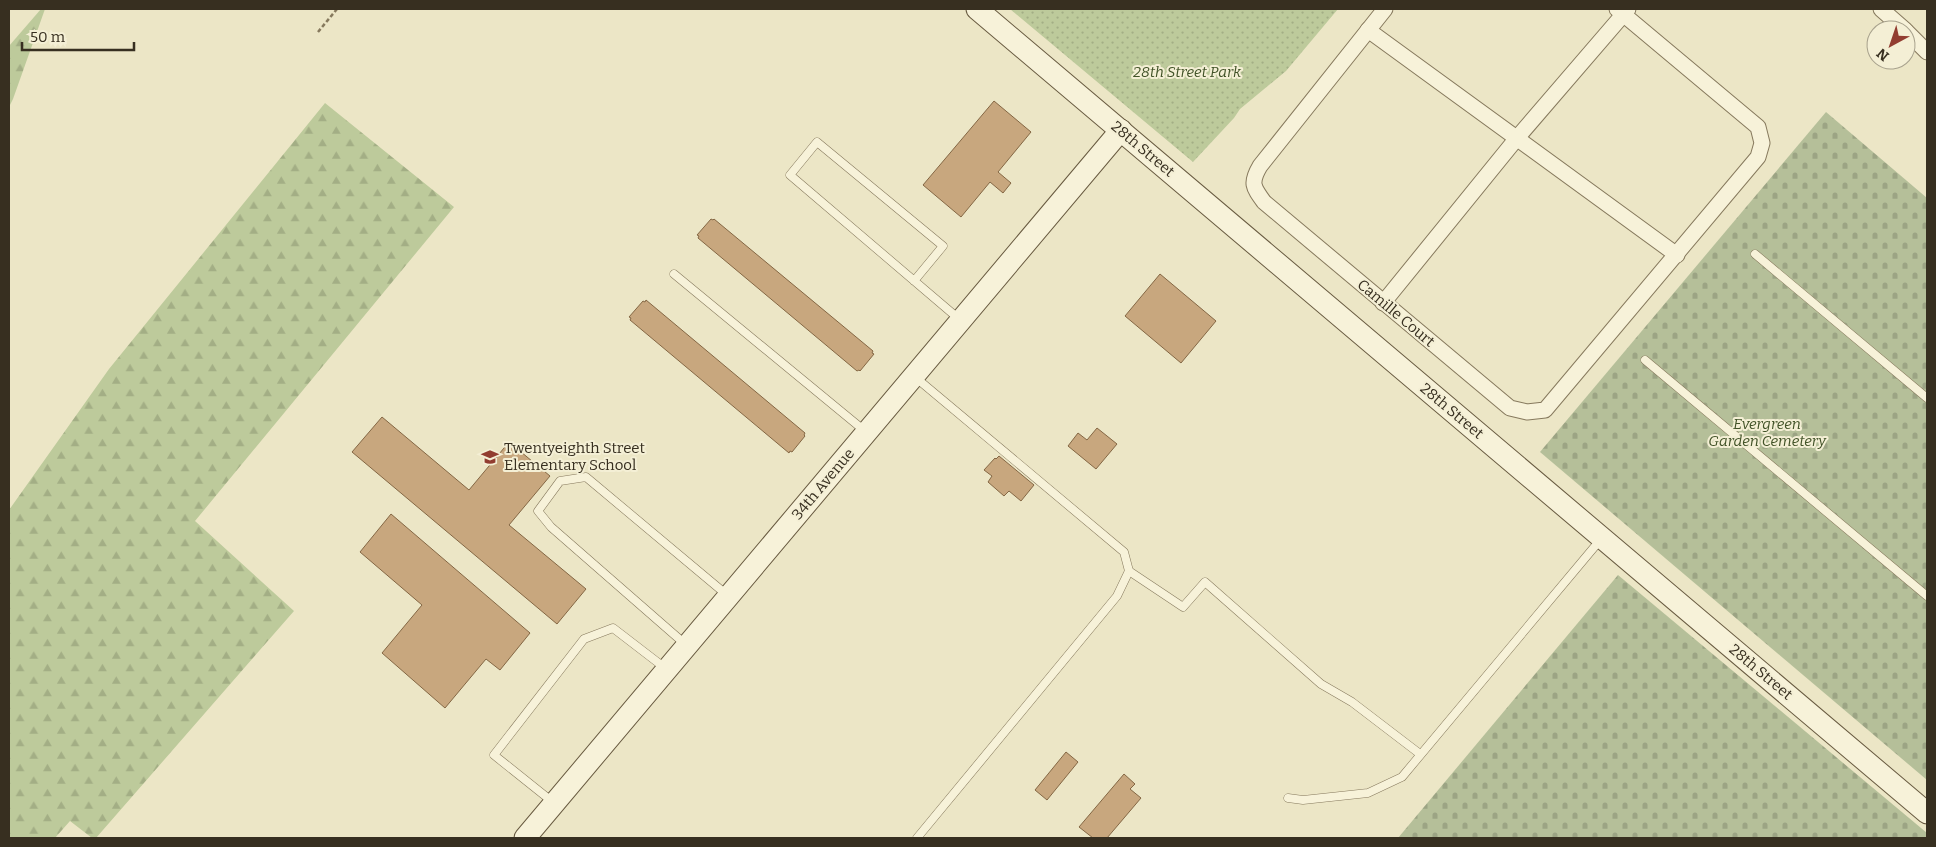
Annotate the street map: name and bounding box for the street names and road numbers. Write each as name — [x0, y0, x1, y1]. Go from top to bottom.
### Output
street label: 28th Street — [1108, 117, 1179, 181]
street label: Camille Court — [1354, 275, 1439, 351]
street label: 28th Street — [1417, 379, 1488, 443]
street label: 34th Avenue — [788, 445, 858, 523]
street label: 28th Street — [1726, 640, 1797, 704]

